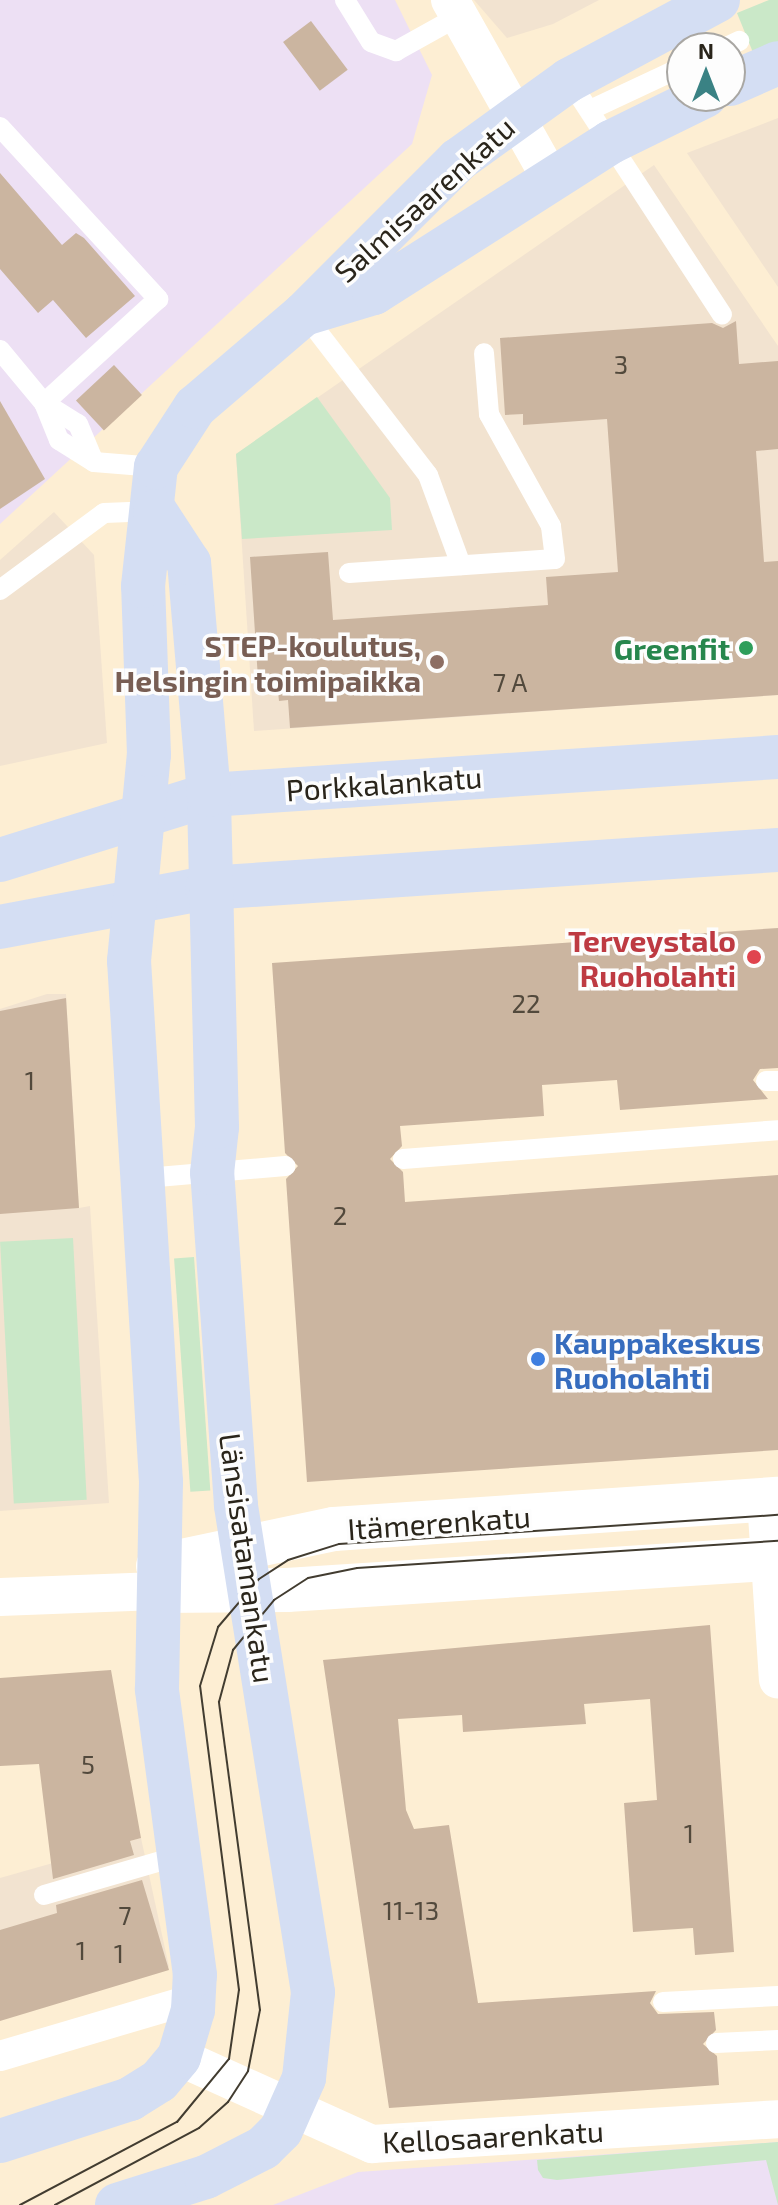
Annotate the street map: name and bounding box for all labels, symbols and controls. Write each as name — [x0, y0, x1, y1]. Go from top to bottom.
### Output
north arrow — [666, 32, 746, 112]
text: N — [698, 37, 714, 63]
street label: Salmisaarenkatu — [327, 109, 521, 289]
house number: 3 — [614, 348, 628, 380]
place label: STEP-koulutus, Helsingin toimipaikka — [114, 627, 421, 698]
place label: Greenfit — [614, 630, 730, 666]
marker: Greenfit — [737, 639, 755, 657]
marker: STEP-koulutus, Helsingin toimipaikka — [428, 653, 446, 671]
house number: 7 A — [492, 666, 528, 698]
street label: Porkkalankatu — [285, 758, 483, 808]
place label: Terveystalo Ruoholahti — [568, 922, 736, 992]
marker: Terveystalo Ruoholahti — [743, 946, 765, 968]
house number: 22 — [511, 987, 541, 1019]
house number: 1 — [25, 1064, 35, 1096]
house number: 2 — [333, 1199, 347, 1231]
place label: Kauppakeskus Ruoholahti — [554, 1324, 761, 1394]
marker: Kauppakeskus Ruoholahti — [529, 1350, 547, 1368]
street label: Länsisatamankatu — [213, 1431, 283, 1685]
street label: Itämerenkatu — [346, 1498, 532, 1546]
house number: 5 — [81, 1748, 95, 1780]
house number: 1 — [684, 1817, 694, 1849]
house number: 11-13 — [383, 1894, 439, 1926]
house number: 7 — [118, 1899, 132, 1931]
house number: 1 — [76, 1934, 86, 1966]
house number: 1 — [114, 1937, 124, 1969]
street label: Kellosaarenkatu — [381, 2112, 605, 2160]

